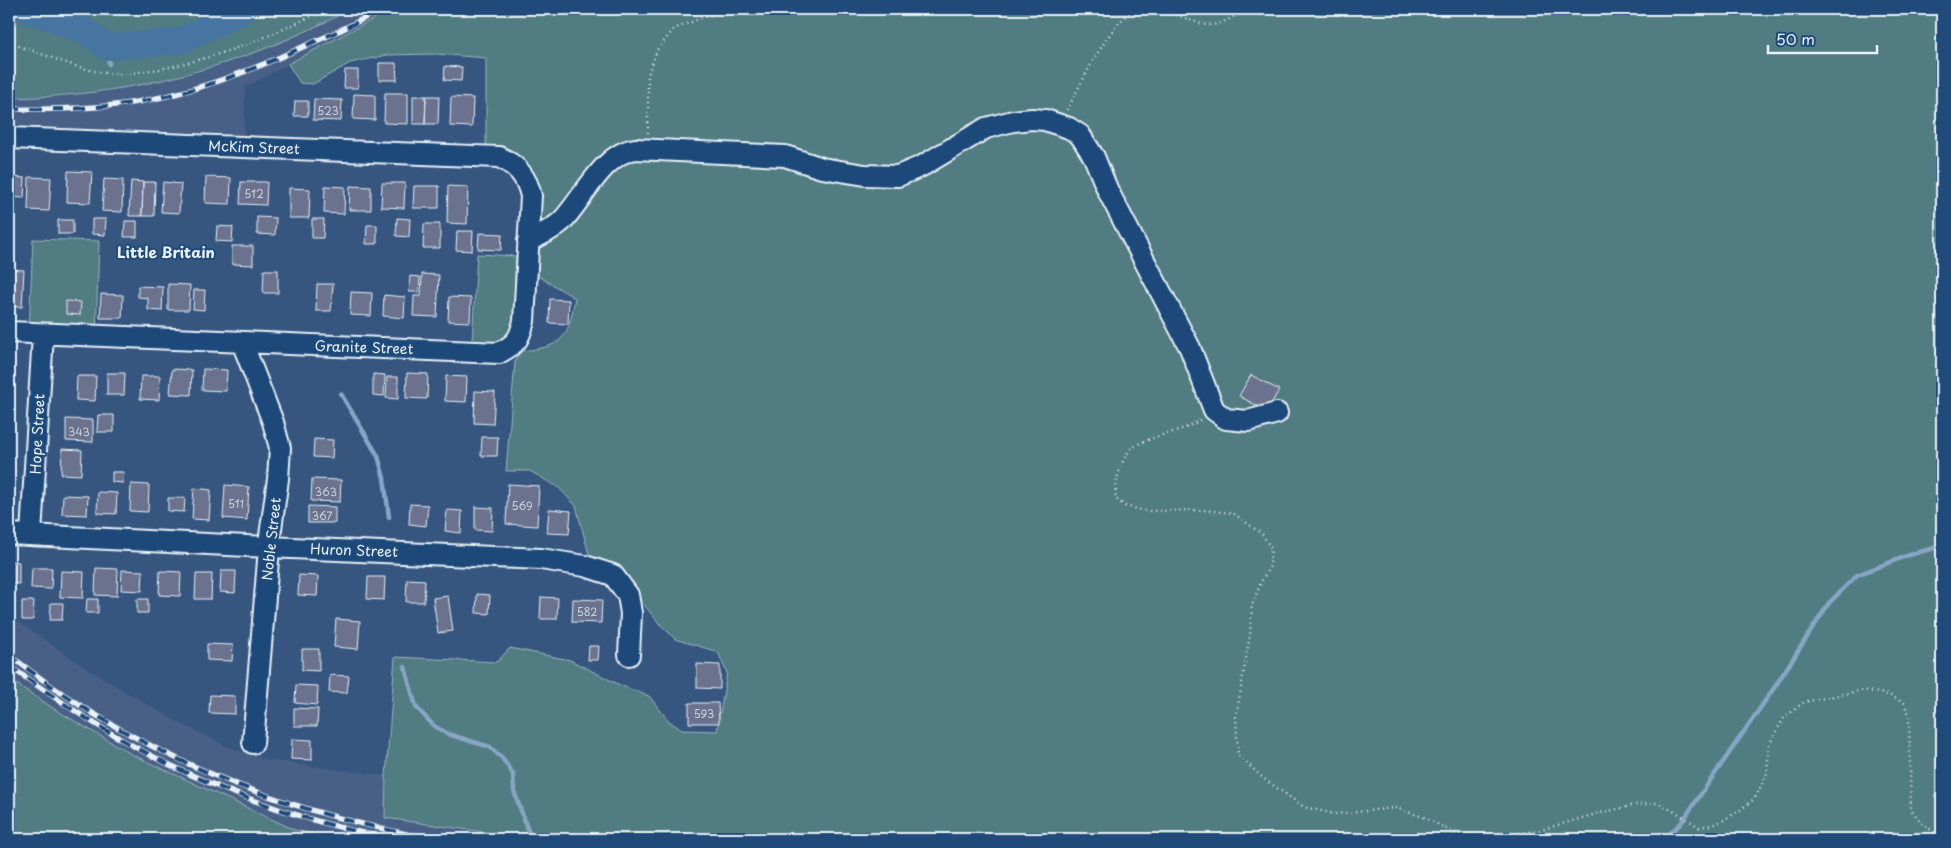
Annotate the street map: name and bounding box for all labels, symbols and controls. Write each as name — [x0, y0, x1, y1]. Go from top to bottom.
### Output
scale bar — [1768, 22, 1877, 54]
text: 50 m — [1776, 27, 1815, 50]
house number: 523 — [317, 102, 339, 119]
street label: McKim Street — [208, 135, 300, 159]
house number: 512 — [244, 185, 264, 202]
district label: Little Britain — [117, 240, 215, 263]
street label: Granite Street — [314, 335, 414, 359]
street label: Hope Street — [24, 393, 50, 475]
house number: 343 — [68, 423, 90, 440]
house number: 363 — [315, 483, 337, 500]
house number: 511 — [228, 495, 244, 512]
street label: Noble Street — [256, 496, 286, 581]
house number: 569 — [511, 497, 533, 514]
house number: 367 — [312, 507, 332, 524]
street label: Huron Street — [310, 538, 398, 562]
house number: 582 — [577, 603, 597, 620]
house number: 593 — [694, 705, 714, 722]

